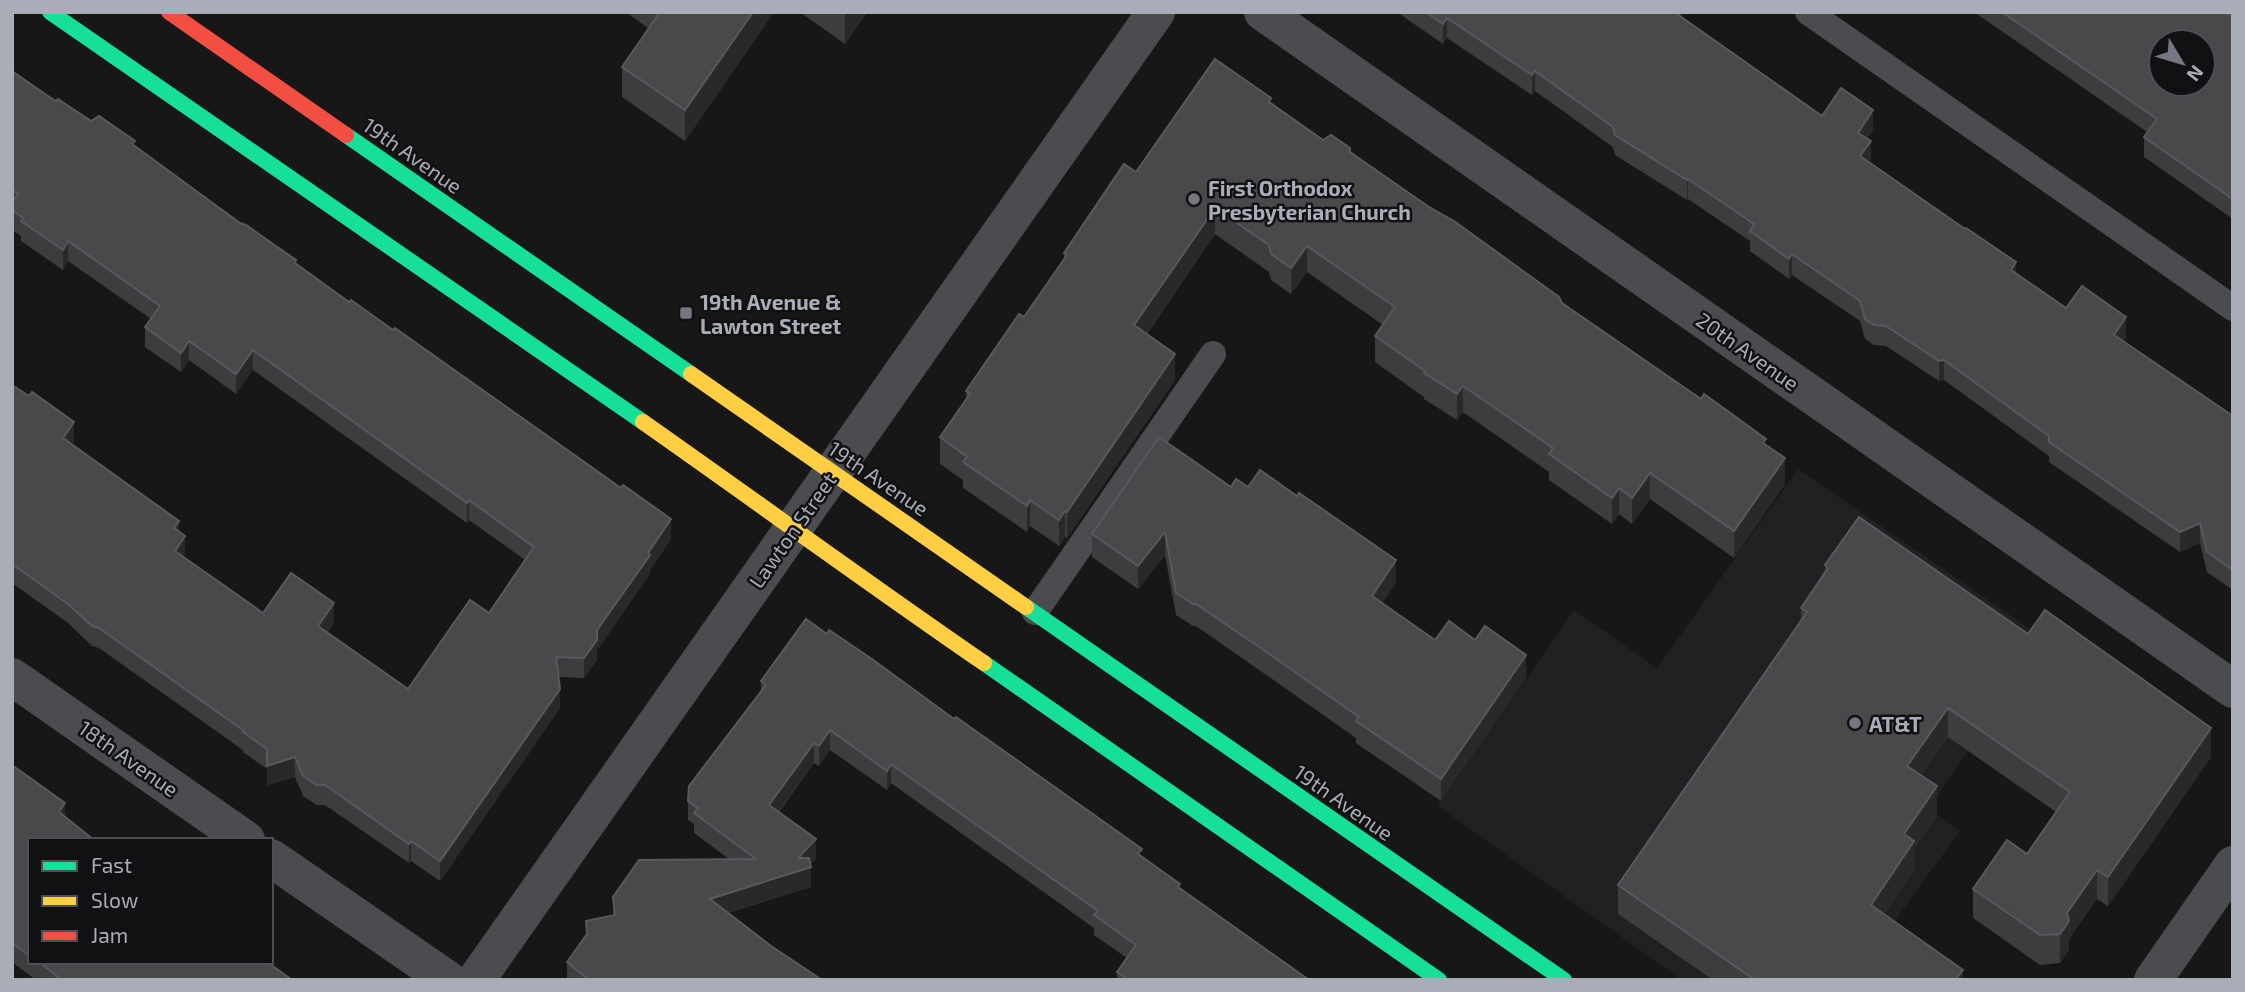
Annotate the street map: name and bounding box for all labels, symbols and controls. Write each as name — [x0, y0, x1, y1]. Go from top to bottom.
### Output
north arrow — [2147, 28, 2217, 98]
text: N — [2183, 61, 2209, 86]
street label: 19th Avenue — [359, 112, 467, 198]
place label: First Orthodox Presbyterian Church — [1208, 175, 1411, 225]
marker: First Orthodox Presbyterian Church — [1186, 191, 1202, 207]
place label: 19th Avenue & Lawton Street — [700, 289, 842, 338]
marker: 19th Avenue & Lawton Street — [678, 305, 694, 321]
street label: 20th Avenue — [1692, 307, 1804, 395]
street label: 19th Avenue — [824, 435, 934, 521]
street label: Lawton Street — [743, 468, 841, 592]
place label: AT&T — [1869, 711, 1922, 736]
street label: 18th Avenue — [74, 715, 184, 801]
marker: AT&T — [1847, 715, 1863, 731]
street label: 19th Avenue — [1290, 759, 1398, 845]
legend — [28, 838, 273, 964]
text: Fast — [91, 852, 132, 877]
text: Slow — [91, 887, 138, 912]
text: Jam — [91, 922, 128, 947]

